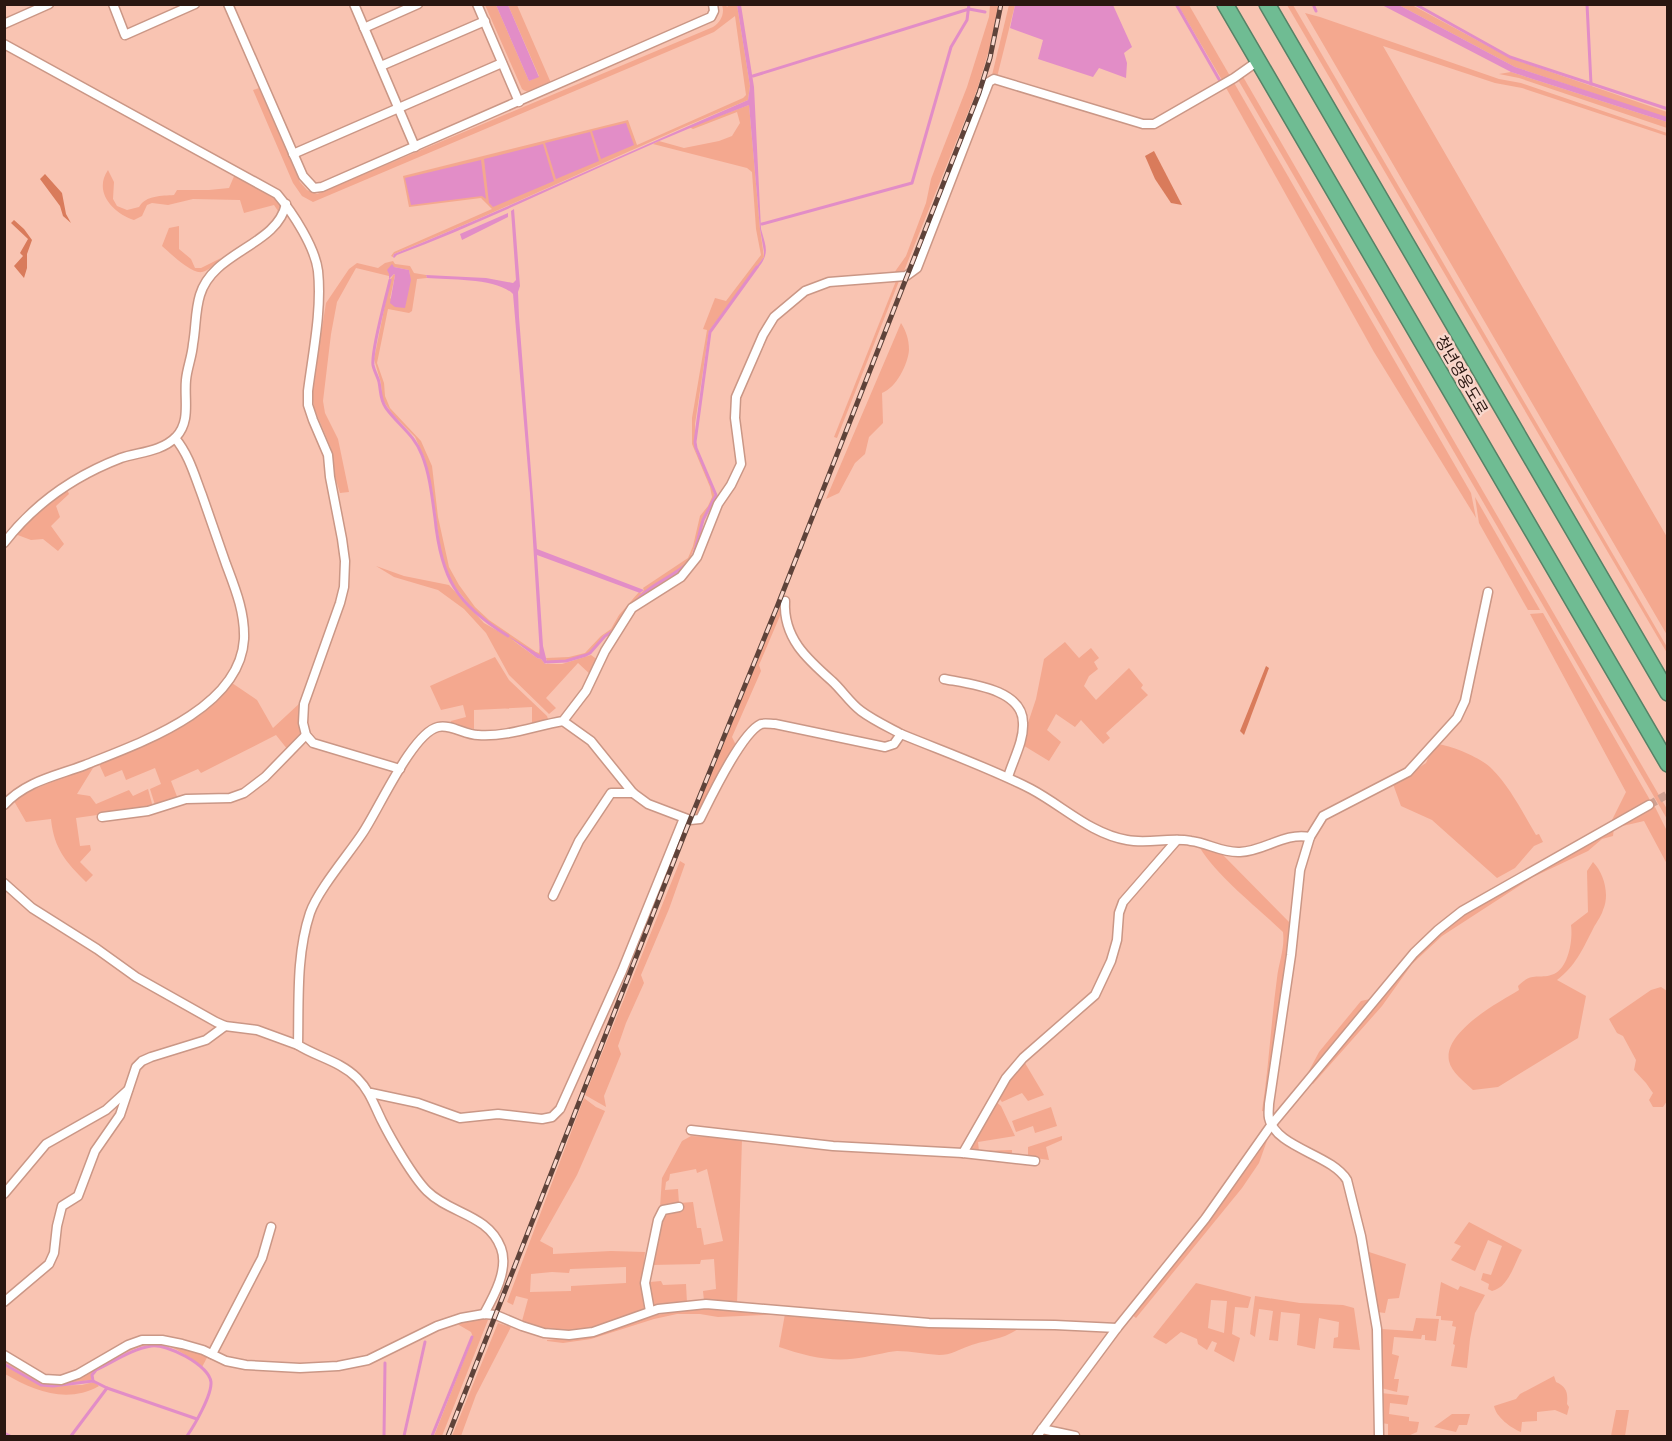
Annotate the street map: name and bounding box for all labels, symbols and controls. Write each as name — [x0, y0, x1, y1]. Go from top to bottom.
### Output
street label: 청년영웅도로 — [1431, 332, 1493, 418]

